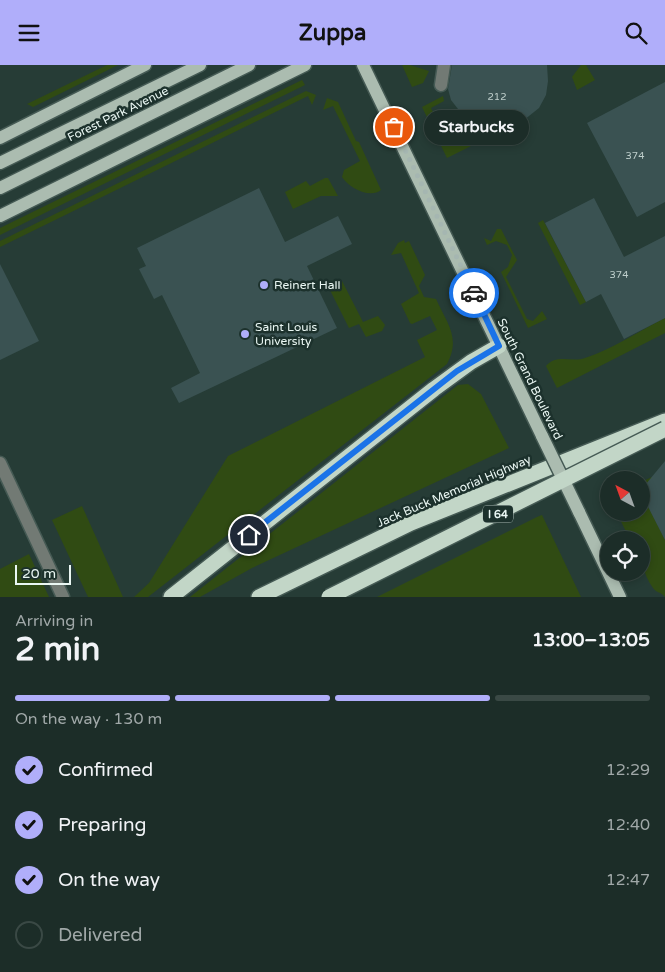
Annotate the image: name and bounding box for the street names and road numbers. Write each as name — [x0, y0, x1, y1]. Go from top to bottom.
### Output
street label: Forest Park Avenue — [65, 83, 171, 144]
street label: South Grand Boulevard — [495, 316, 565, 442]
street label: Jack Buck Memorial Highway — [375, 452, 534, 530]
road number: I 64 — [483, 505, 513, 523]

